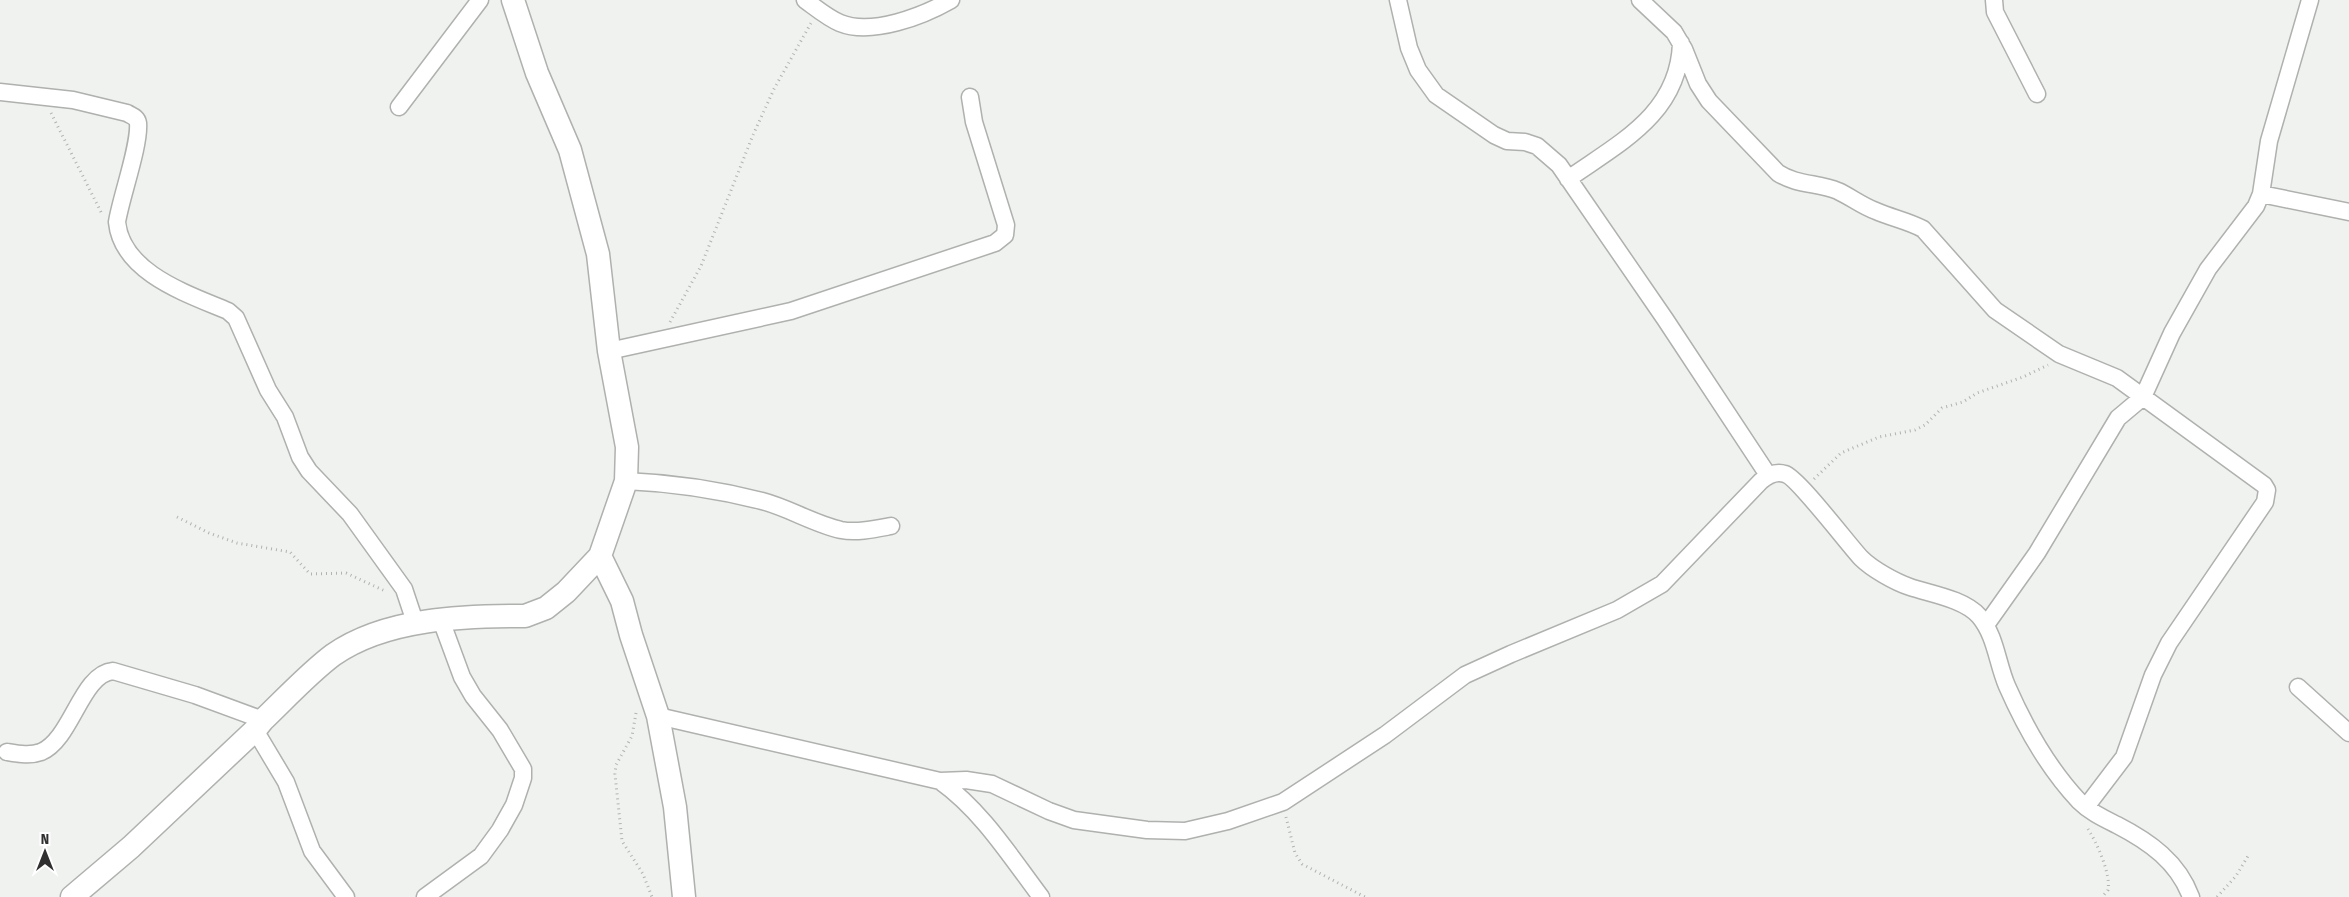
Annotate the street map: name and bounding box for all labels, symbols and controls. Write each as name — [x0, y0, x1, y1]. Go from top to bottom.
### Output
north arrow — [20, 827, 70, 877]
text: N — [41, 831, 49, 848]

